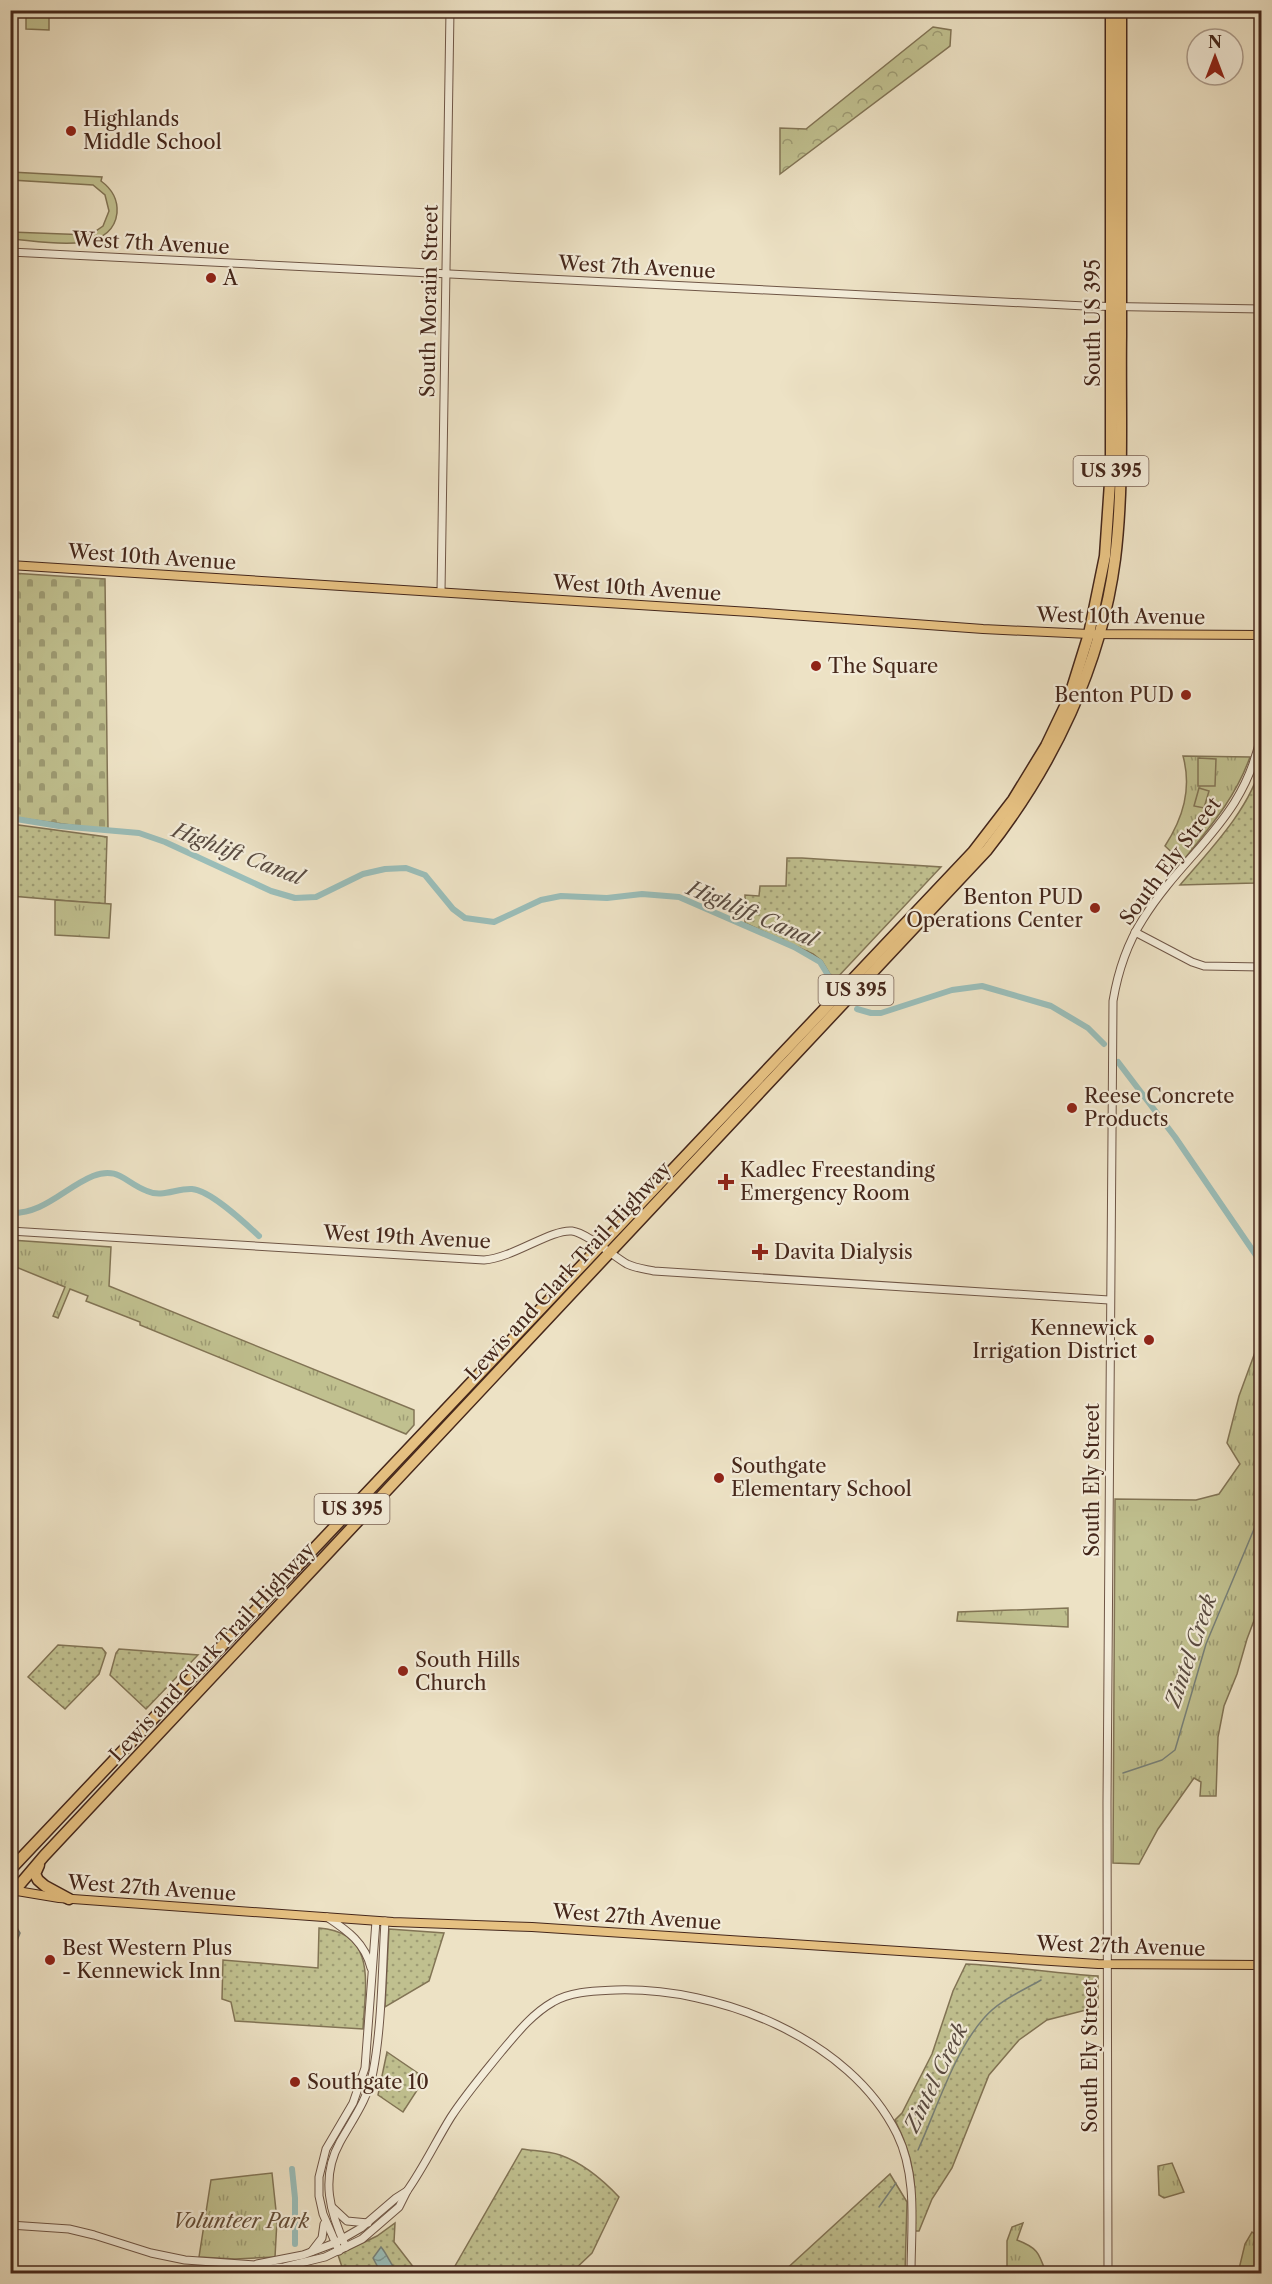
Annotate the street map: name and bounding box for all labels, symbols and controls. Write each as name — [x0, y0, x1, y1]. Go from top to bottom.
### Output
north arrow — [1185, 27, 1245, 87]
text: N — [1208, 32, 1222, 52]
place label: Highlands Middle School — [83, 107, 222, 154]
marker: Highlands Middle School — [64, 124, 78, 138]
street label: South Morain Street — [415, 204, 443, 398]
street label: West 7th Avenue — [71, 227, 230, 259]
street label: West 7th Avenue — [557, 251, 716, 283]
street label: South US 395 — [1081, 259, 1105, 387]
place label: A — [222, 266, 239, 290]
marker: A — [204, 271, 218, 285]
road number: US 395 — [1074, 456, 1148, 486]
street label: West 10th Avenue — [66, 539, 237, 575]
street label: West 10th Avenue — [551, 570, 722, 606]
street label: West 10th Avenue — [1035, 603, 1206, 629]
place label: The Square — [828, 654, 938, 678]
marker: The Square — [809, 659, 823, 673]
place label: Benton PUD — [1054, 683, 1174, 707]
marker: Benton PUD — [1179, 688, 1193, 702]
street label: South Ely Street — [1114, 792, 1226, 930]
water label: Highlift Canal — [167, 816, 309, 891]
water label: Highlift Canal — [682, 874, 823, 953]
place label: Benton PUD Operations Center — [906, 885, 1084, 932]
marker: Benton PUD Operations Center — [1088, 901, 1102, 915]
road number: US 395 — [818, 975, 894, 1005]
place label: Reese Concrete Products — [1084, 1084, 1235, 1131]
marker: Reese Concrete Products — [1065, 1101, 1079, 1115]
street label: Lewis and Clark Trail Highway — [460, 1156, 676, 1385]
place label: Kadlec Freestanding Emergency Room — [740, 1158, 935, 1205]
marker: Kadlec Freestanding Emergency Room — [717, 1173, 735, 1191]
street label: West 19th Avenue — [322, 1221, 491, 1253]
place label: Davita Dialysis — [774, 1240, 913, 1264]
marker: Davita Dialysis — [751, 1243, 769, 1261]
place label: Kennewick Irrigation District — [972, 1316, 1138, 1363]
marker: Kennewick Irrigation District — [1142, 1333, 1156, 1347]
street label: South Ely Street — [1080, 1403, 1104, 1557]
place label: Southgate Elementary School — [731, 1454, 912, 1501]
marker: Southgate Elementary School — [712, 1471, 726, 1485]
road number: US 395 — [314, 1494, 389, 1524]
street label: Lewis and Clark Trail Highway — [104, 1537, 320, 1766]
water label: Zintel Creek — [1159, 1591, 1222, 1712]
place label: South Hills Church — [415, 1648, 520, 1695]
marker: South Hills Church — [396, 1664, 410, 1678]
street label: West 27th Avenue — [66, 1870, 237, 1906]
street label: West 27th Avenue — [551, 1899, 722, 1935]
street label: West 27th Avenue — [1035, 1931, 1206, 1961]
place label: Best Western Plus - Kennewick Inn — [62, 1936, 232, 1983]
marker: Best Western Plus - Kennewick Inn — [43, 1953, 57, 1967]
street label: South Ely Street — [1078, 1979, 1102, 2133]
water label: Zintel Creek — [898, 2019, 973, 2137]
place label: Southgate 10 — [307, 2070, 429, 2094]
marker: Southgate 10 — [288, 2075, 302, 2089]
park label: Volunteer Park — [173, 2209, 310, 2233]

